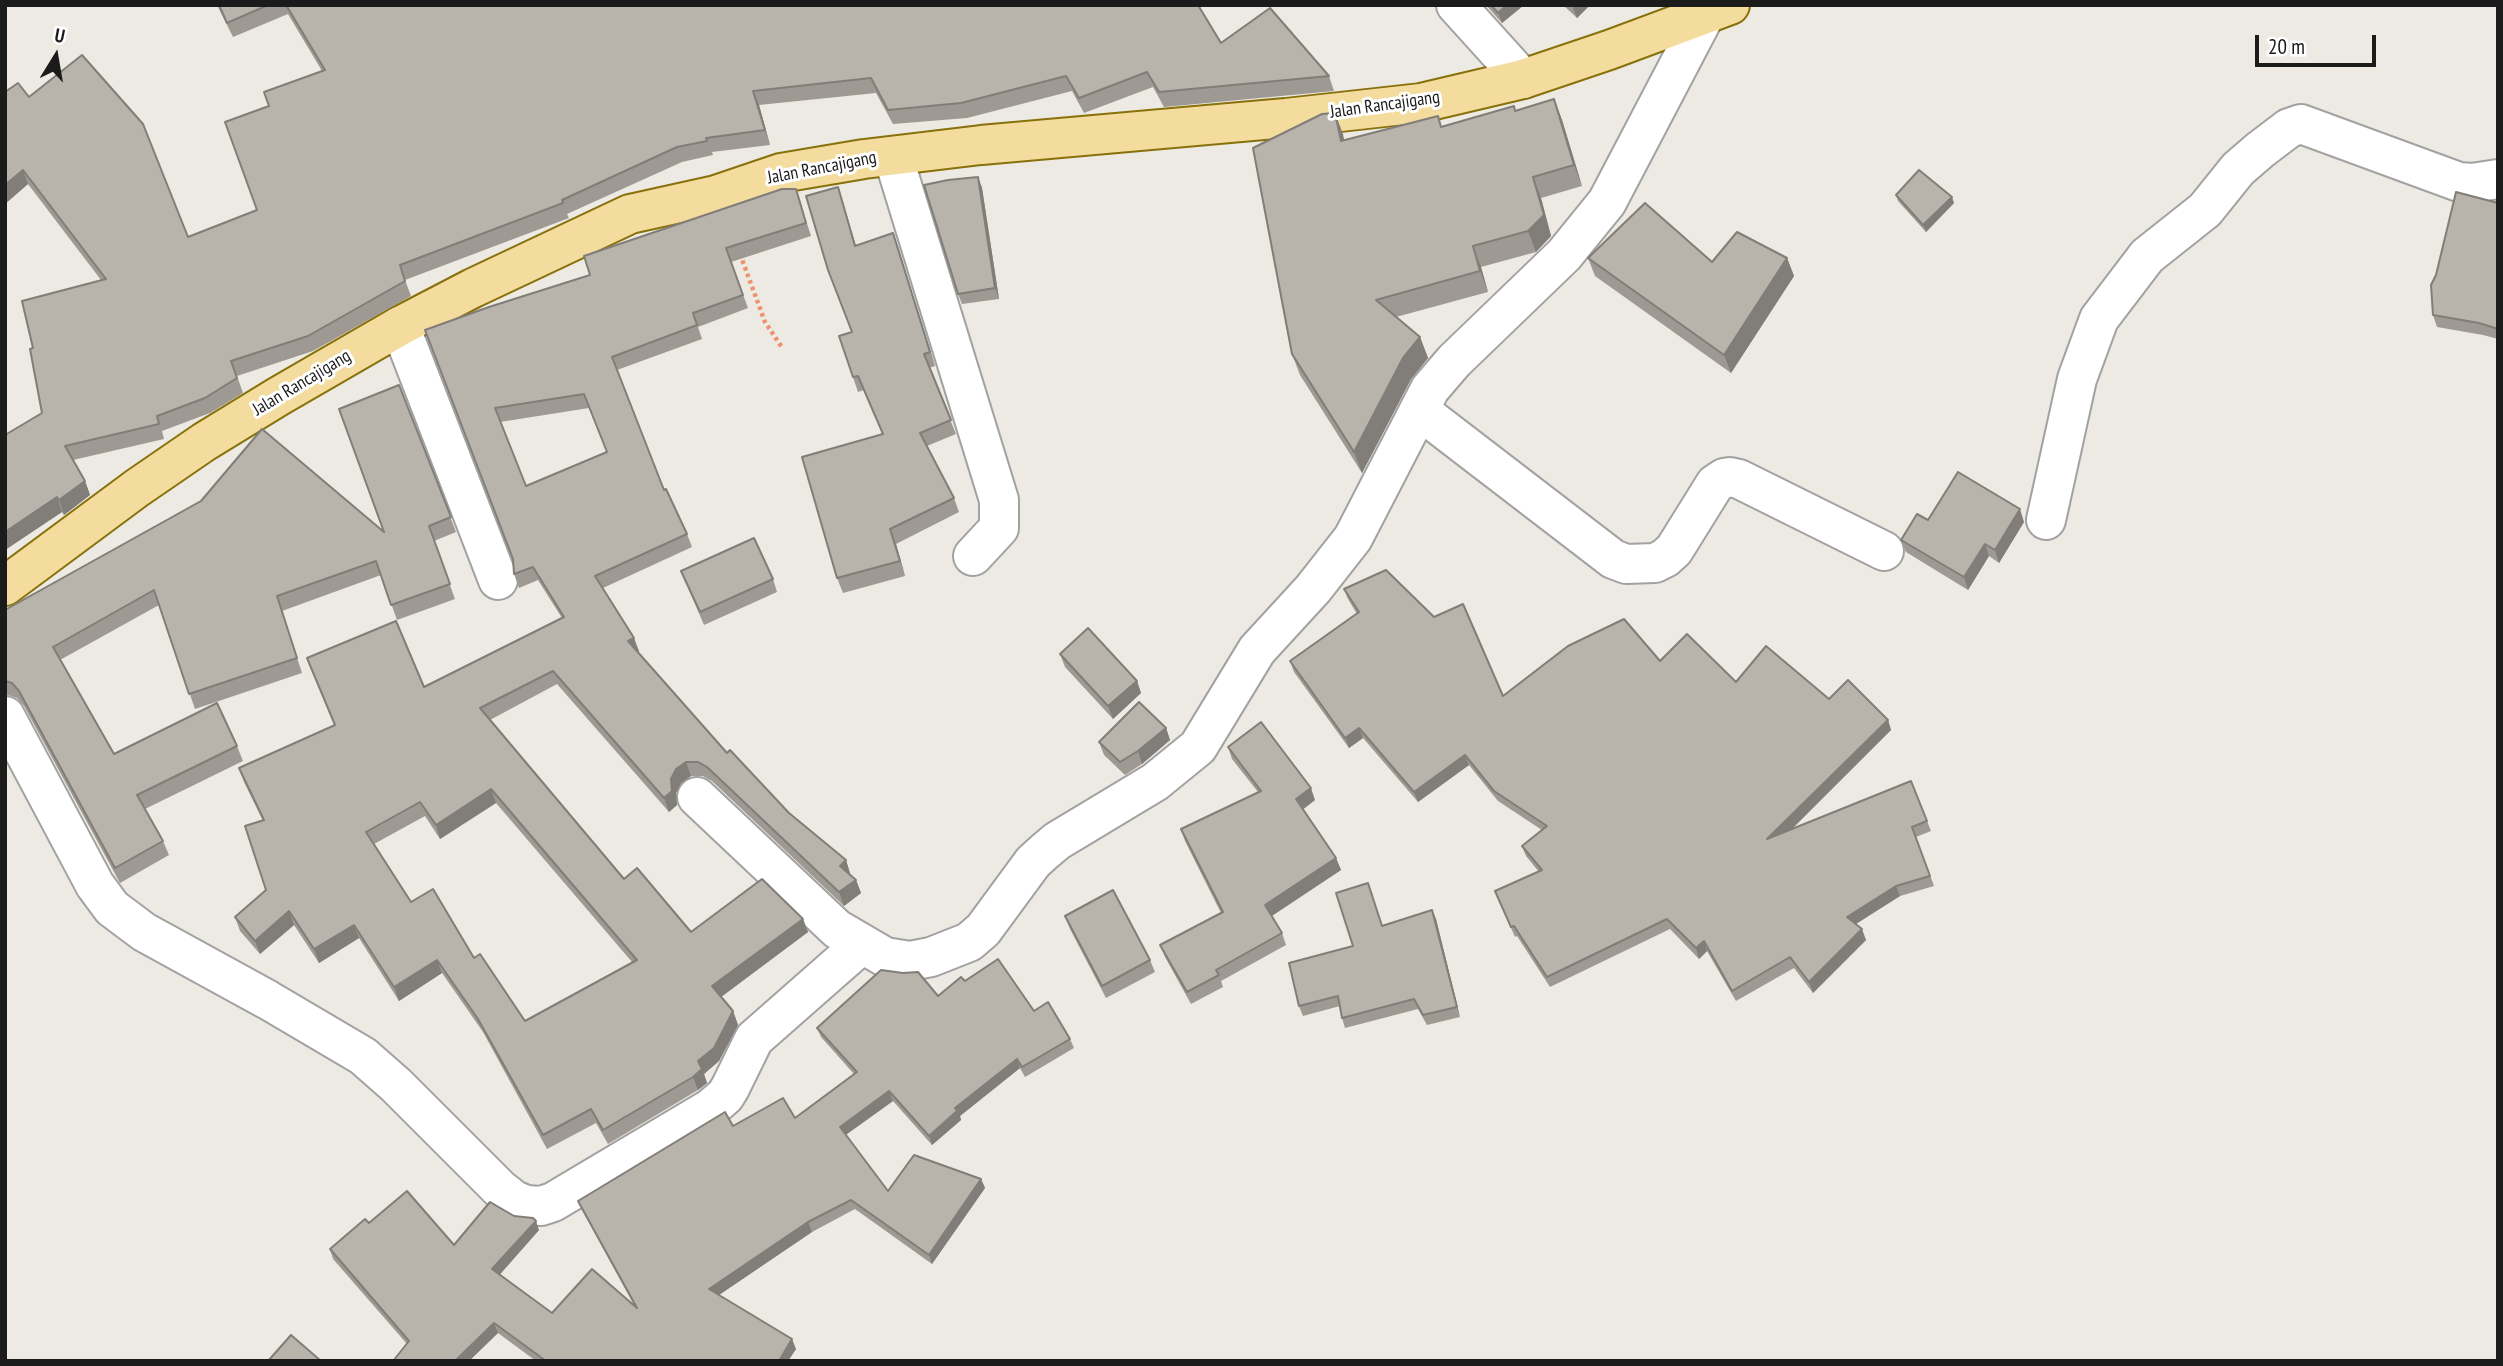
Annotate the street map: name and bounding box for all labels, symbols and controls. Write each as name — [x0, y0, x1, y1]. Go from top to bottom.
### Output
north arrow — [21, 21, 91, 91]
scale bar — [2258, 21, 2379, 65]
text: U — [53, 23, 67, 48]
text: 20 m — [2268, 33, 2305, 60]
street label: Jalan Rancajigang — [1329, 87, 1441, 123]
street label: Jalan Rancajigang — [766, 147, 878, 189]
street label: Jalan Rancajigang — [249, 345, 355, 421]

